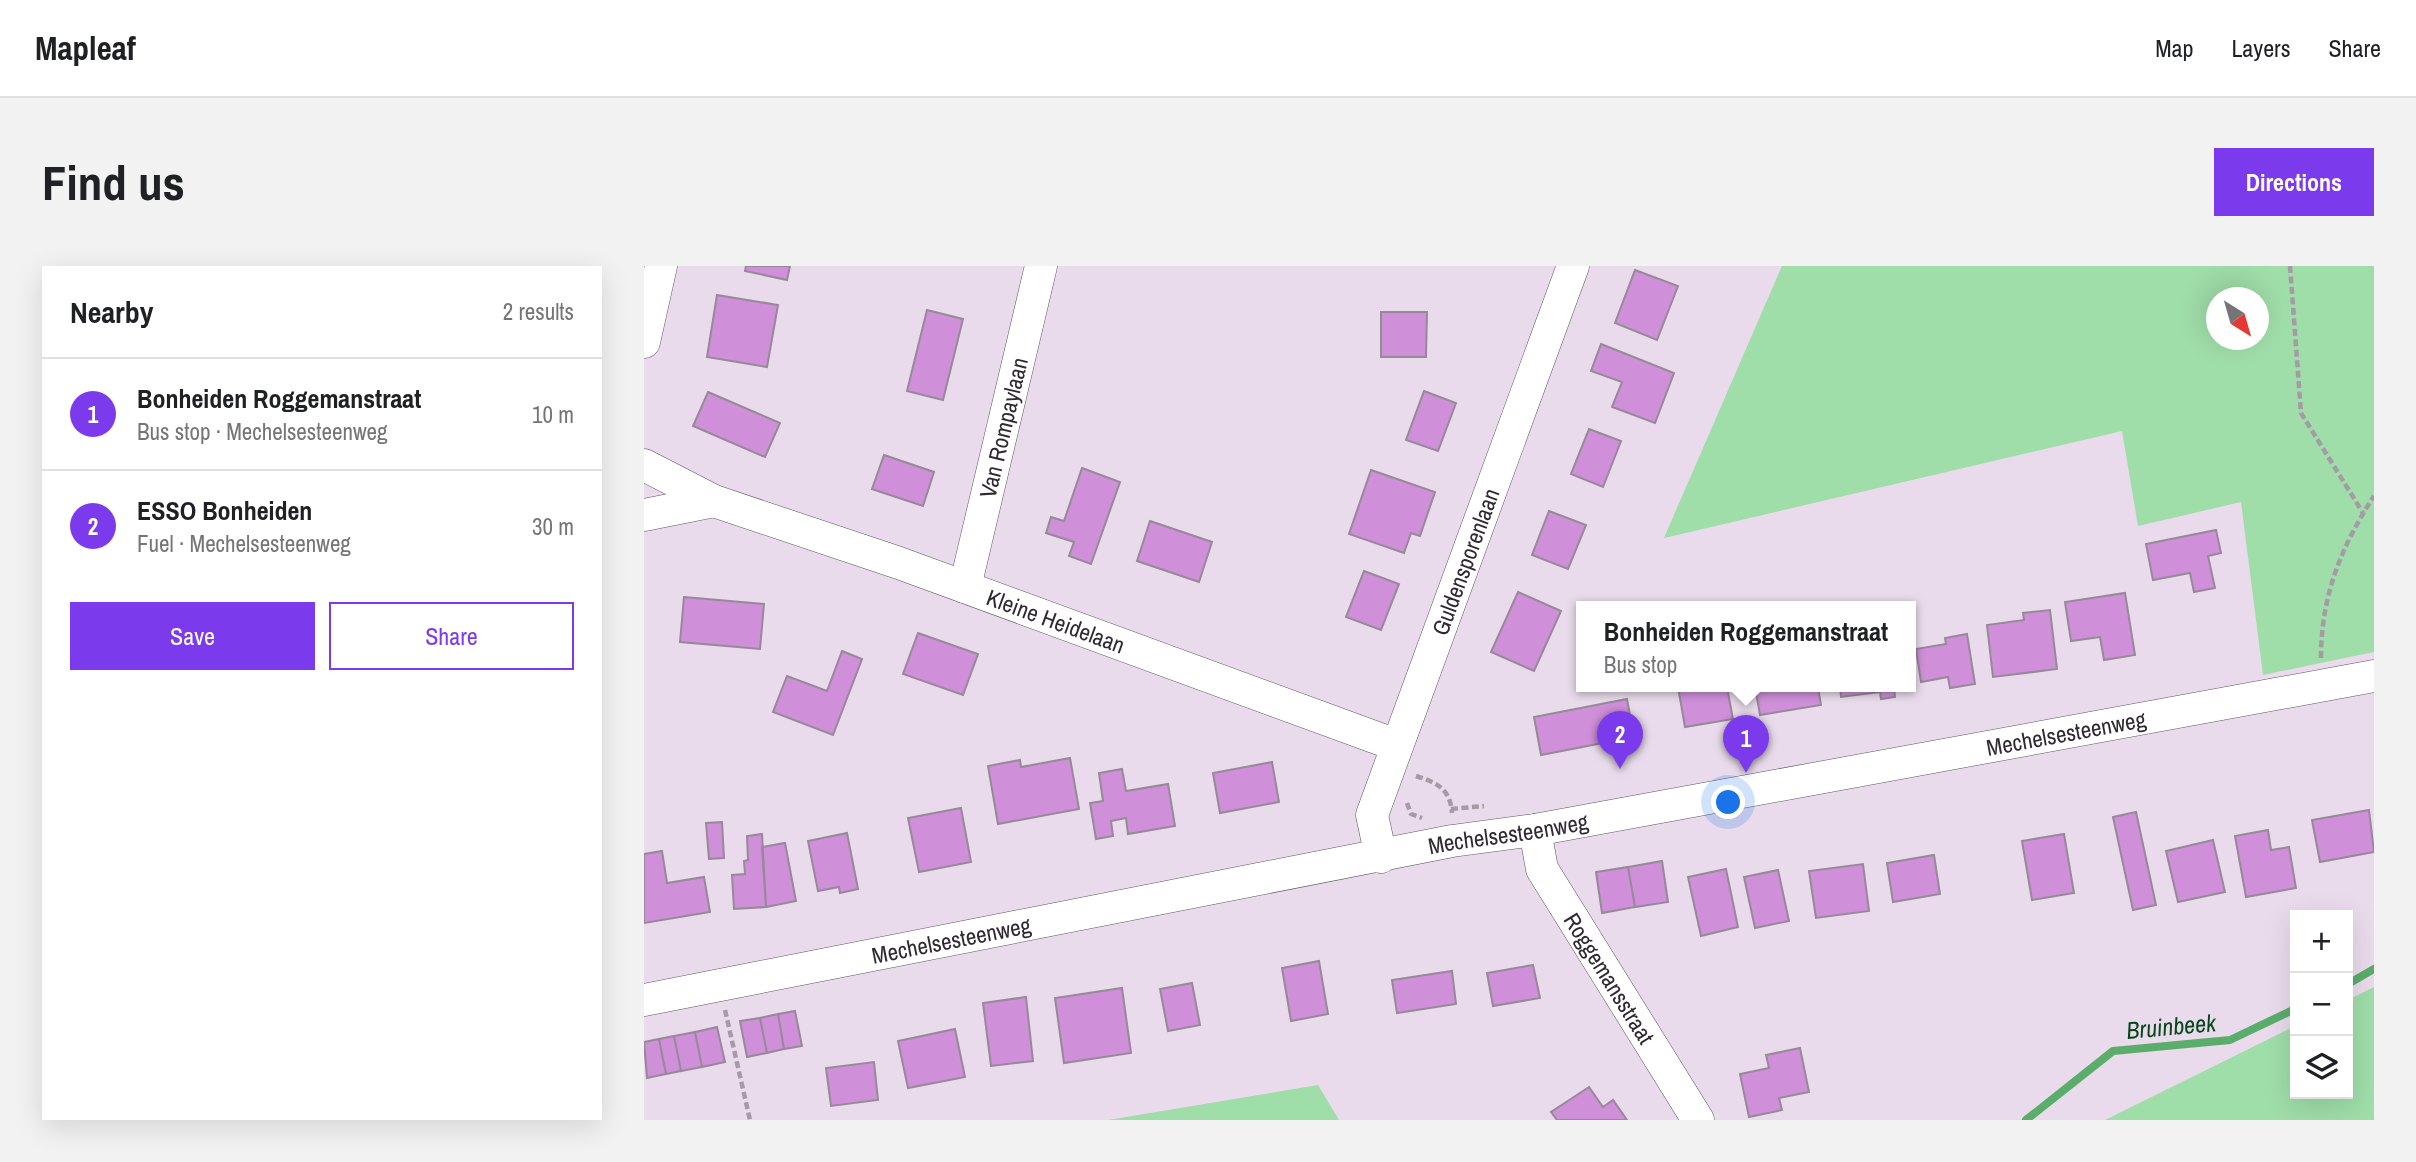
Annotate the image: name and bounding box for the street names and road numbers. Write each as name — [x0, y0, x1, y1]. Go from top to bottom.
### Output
street label: Van Rompaylaan — [971, 354, 1034, 501]
street label: Guldensporenlaan — [1424, 484, 1506, 639]
street label: Kleine Heidelaan — [983, 581, 1129, 660]
street label: Mechelsesteenweg — [1984, 703, 2149, 762]
street label: Mechelsesteenweg — [1425, 805, 1591, 861]
street label: Roggemansstraat — [1557, 907, 1662, 1049]
street label: Mechelsesteenweg — [869, 909, 1034, 970]

